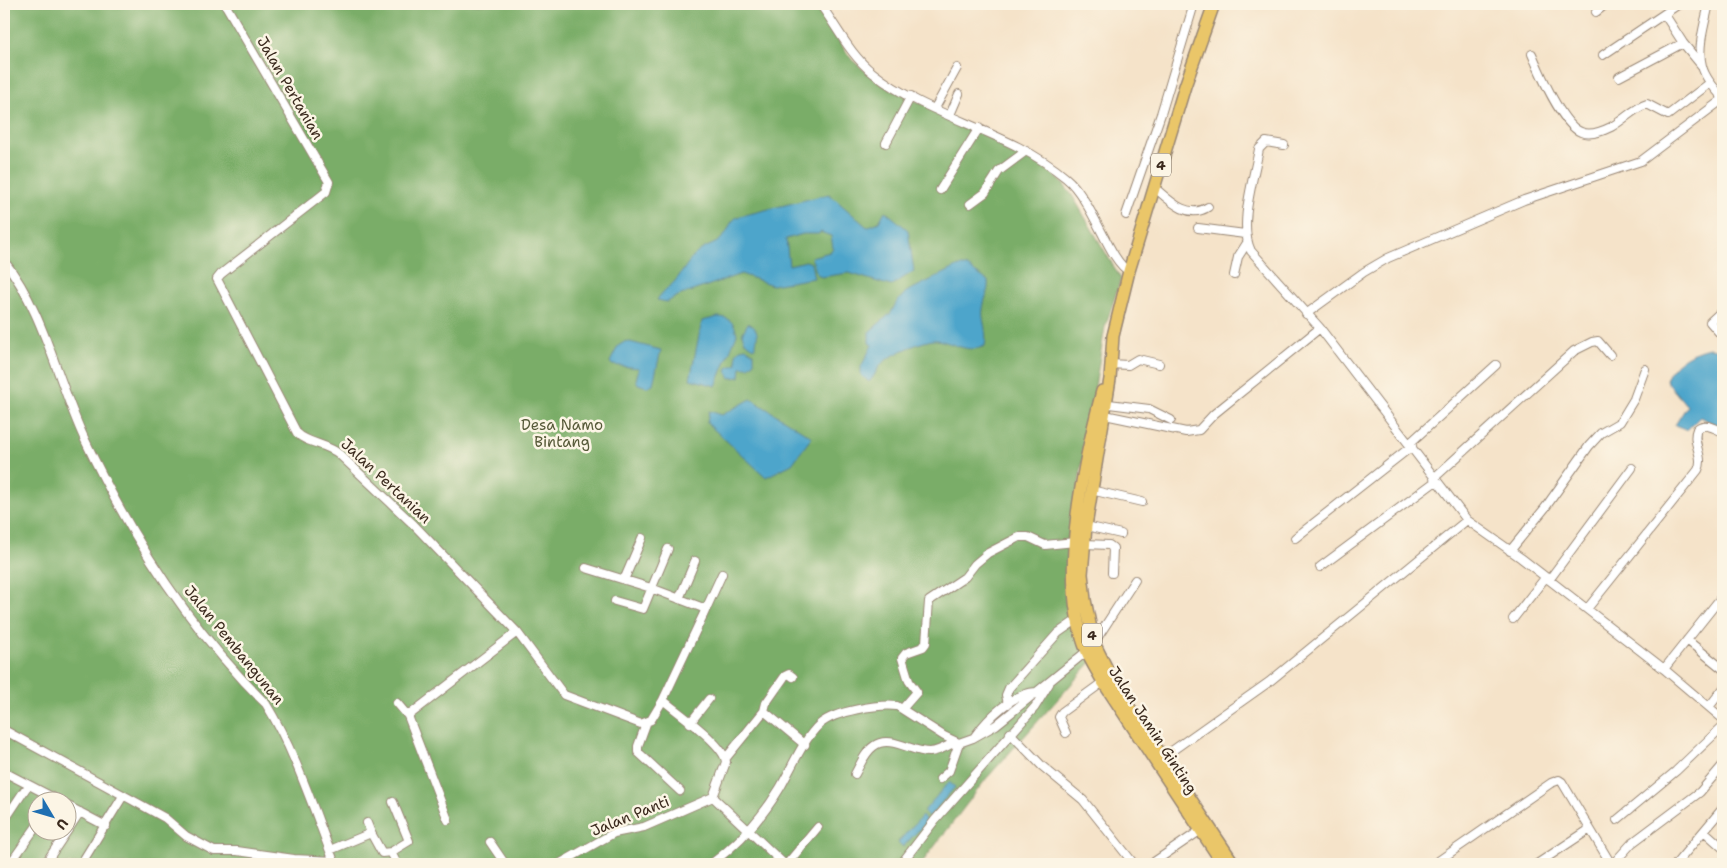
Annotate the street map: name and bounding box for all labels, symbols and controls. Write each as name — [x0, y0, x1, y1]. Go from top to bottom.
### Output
street label: Jalan Pertanian — [252, 33, 328, 143]
road number: 4 — [1151, 154, 1171, 176]
park label: Desa Namo Bintang — [521, 415, 603, 452]
street label: Jalan Pertanian — [337, 434, 435, 528]
street label: Jalan Pembangunan — [180, 581, 288, 709]
road number: 4 — [1082, 624, 1102, 646]
street label: Jalan Jamin Ginting — [1104, 662, 1202, 798]
north arrow — [28, 790, 78, 840]
street label: Jalan Panti — [588, 791, 672, 841]
text: U — [52, 815, 72, 833]

